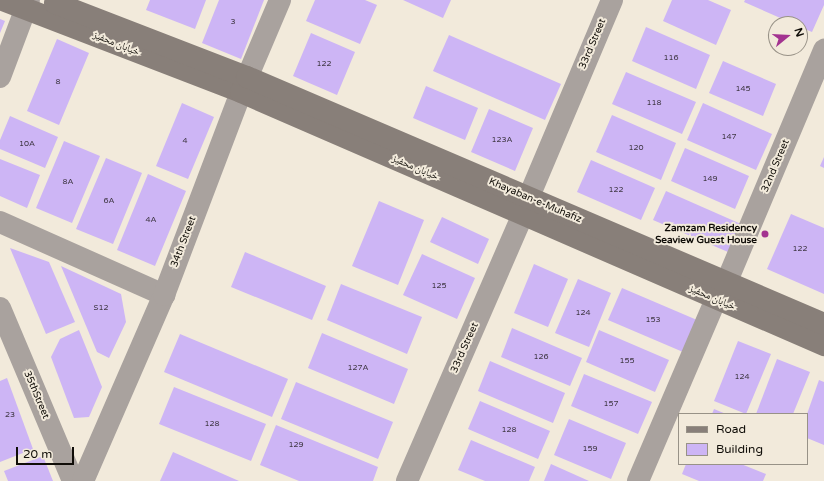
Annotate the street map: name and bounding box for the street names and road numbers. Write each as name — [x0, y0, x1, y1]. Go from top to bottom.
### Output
street label: 33rd Street — [577, 17, 609, 71]
street label: خیابان محفیز — [91, 29, 141, 59]
street label: 32nd Street — [760, 138, 792, 194]
street label: خیابان محفیز — [390, 153, 440, 183]
street label: Khayaban-e-Muhafiz — [487, 176, 583, 226]
street label: 34th Street — [169, 215, 199, 269]
street label: خیابان محفیز — [687, 283, 737, 313]
street label: 33rd Street — [449, 321, 481, 375]
street label: 35thStreet — [21, 369, 51, 421]

